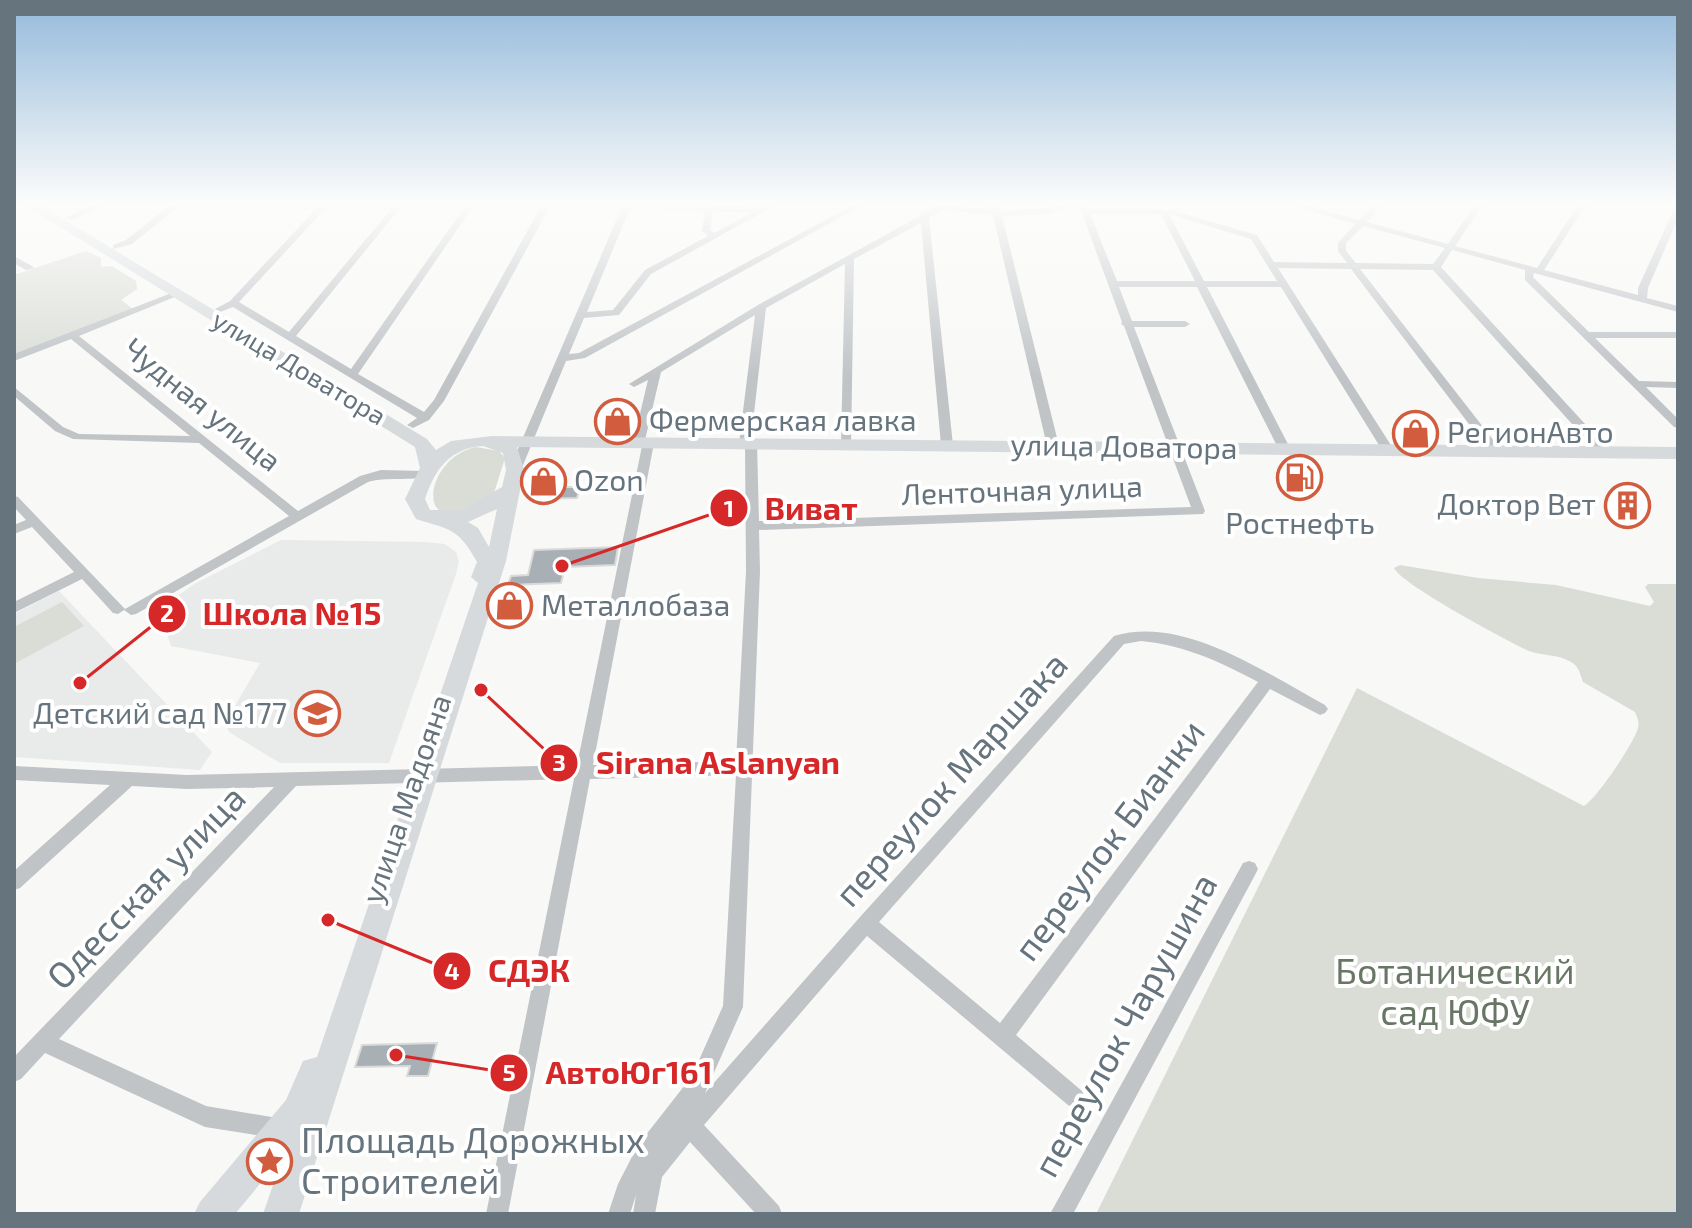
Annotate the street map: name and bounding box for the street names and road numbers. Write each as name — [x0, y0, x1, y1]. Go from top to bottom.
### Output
street label: улица Доватора — [207, 303, 392, 432]
street label: Чудная улица — [117, 329, 289, 479]
street label: улица Доватора — [1010, 425, 1238, 466]
street label: Ленточная улица — [901, 467, 1143, 512]
street label: переулок Маршака — [825, 642, 1076, 915]
street label: улица Мадояна — [353, 689, 459, 908]
street label: переулок Бианки — [1003, 710, 1213, 969]
street label: Одесская улица — [37, 775, 254, 997]
street label: переулок Чарушина — [1023, 865, 1226, 1184]

